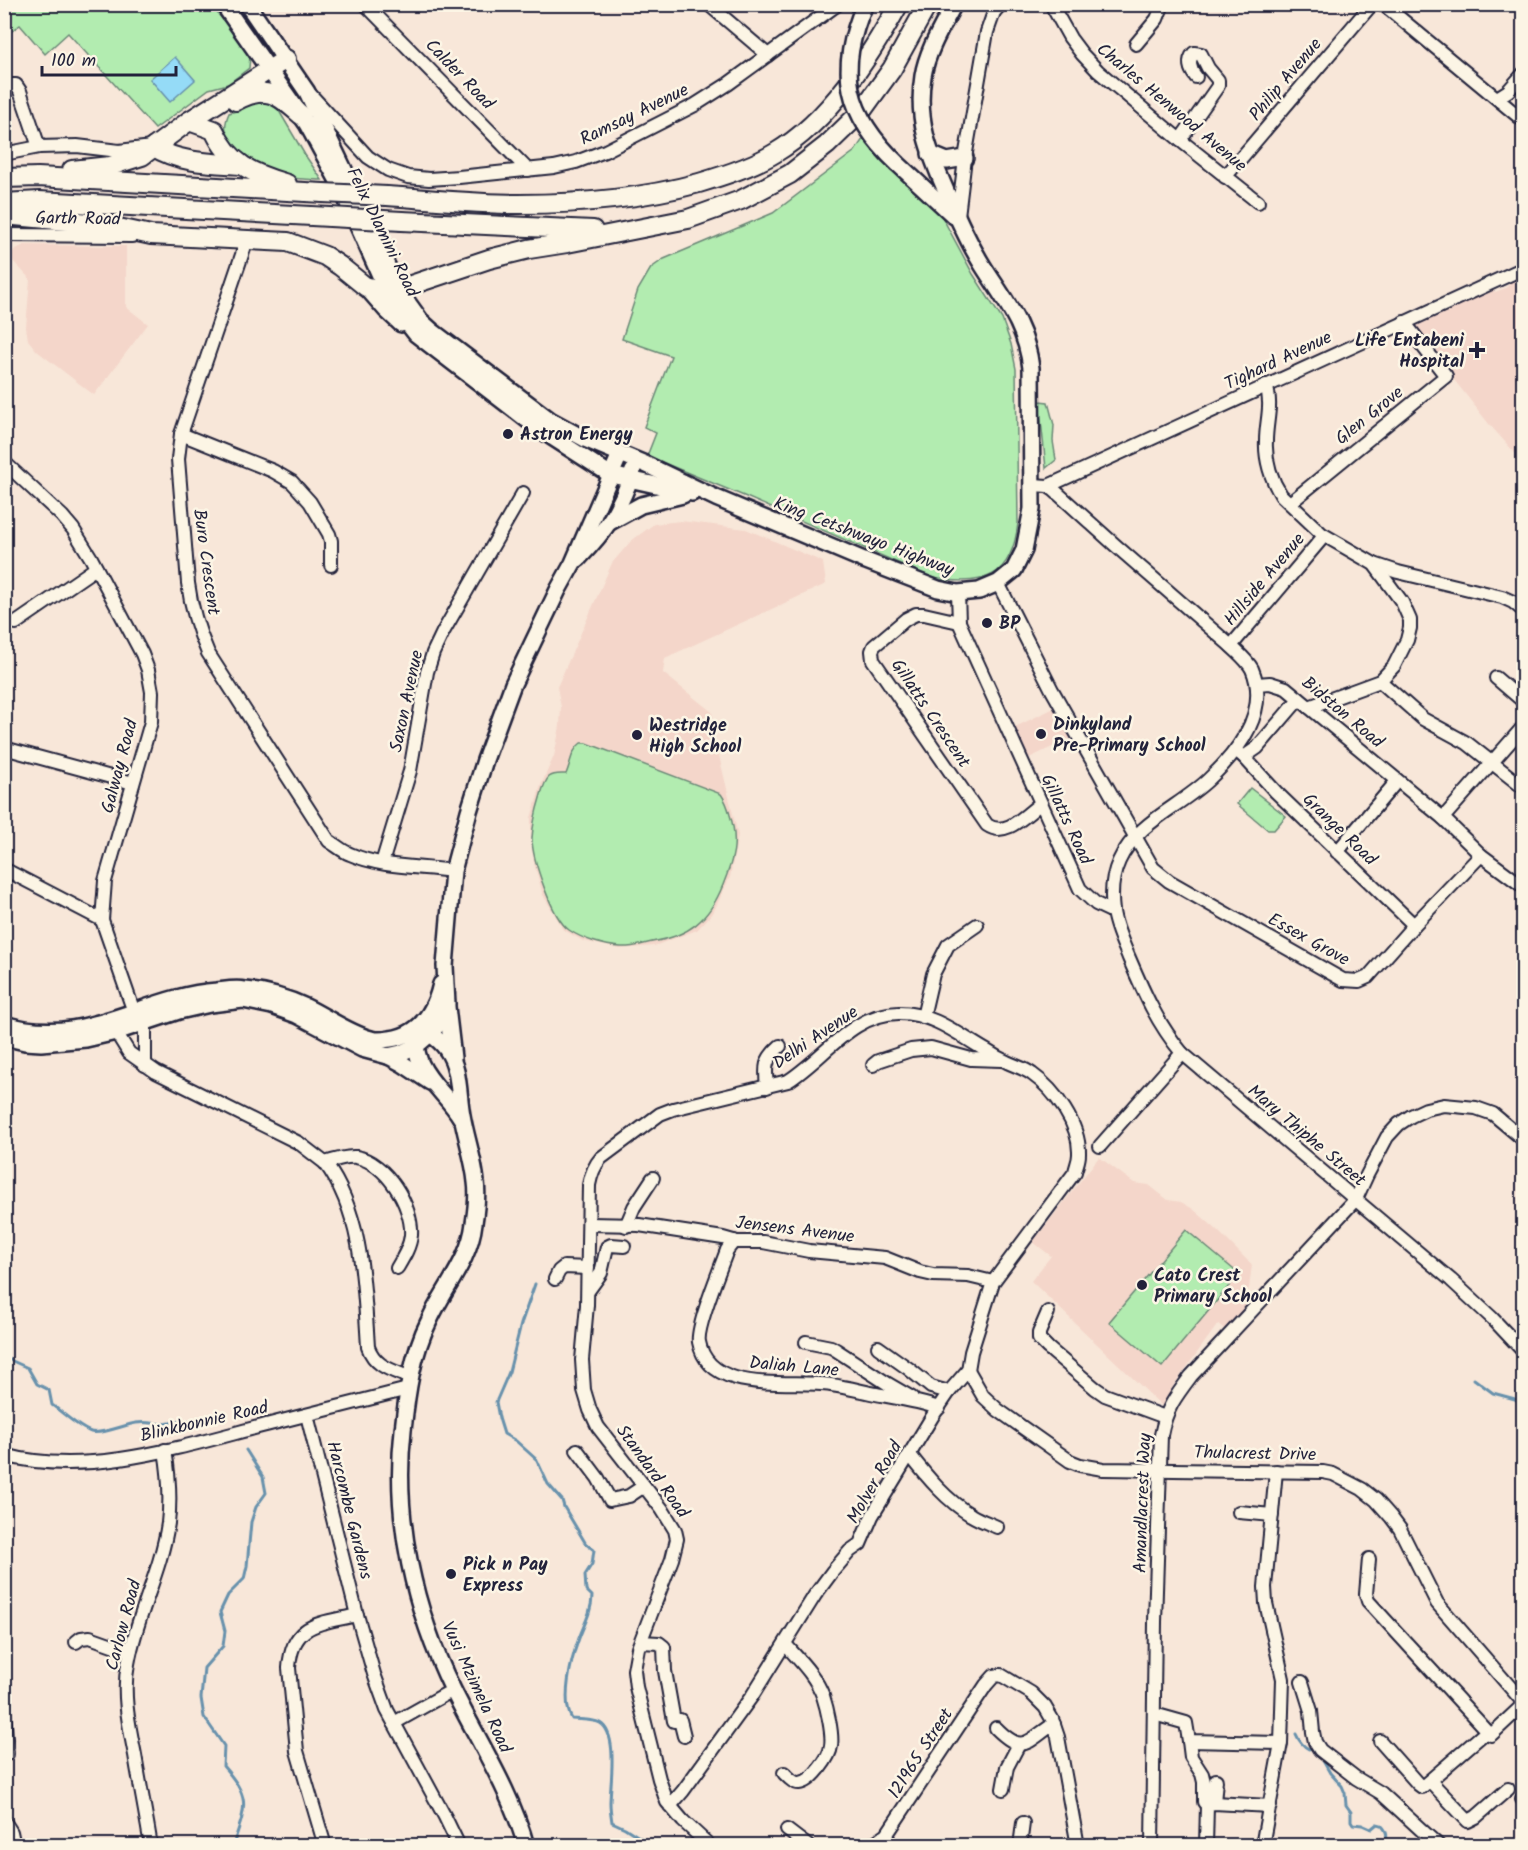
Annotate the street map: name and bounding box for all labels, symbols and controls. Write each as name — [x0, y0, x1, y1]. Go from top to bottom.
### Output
street label: Philip Avenue — [1243, 32, 1330, 128]
street label: Calder Road — [417, 33, 501, 118]
street label: Charles Henwood Avenue — [1089, 36, 1253, 180]
scale bar — [42, 39, 176, 77]
text: 100 m — [51, 47, 96, 76]
street label: Ramsay Avenue — [575, 76, 694, 154]
street label: Felix Dlamini Road — [338, 163, 426, 303]
street label: Garth Road — [35, 204, 122, 235]
street label: Tighard Avenue — [1220, 324, 1337, 399]
place label: Life Entabeni Hospital — [1355, 327, 1464, 377]
marker: Life Entabeni Hospital — [1468, 341, 1486, 359]
street label: Glen Grove — [1329, 379, 1411, 453]
place label: Astron Energy — [520, 421, 633, 450]
marker: Astron Energy — [501, 427, 515, 441]
street label: King Cetshwayo Highway — [769, 490, 959, 585]
street label: Buro Crescent — [184, 507, 227, 618]
street label: Hillside Avenue — [1217, 527, 1313, 633]
place label: BP — [999, 610, 1021, 639]
marker: BP — [980, 616, 994, 630]
street label: Saxon Avenue — [383, 648, 432, 755]
street label: Gillatts Crescent — [882, 653, 978, 775]
street label: Bidston Road — [1294, 670, 1391, 757]
place label: Dinkyland Pre-Primary School — [1053, 711, 1206, 761]
place label: Westridge High School — [649, 712, 741, 762]
street label: Galway Road — [94, 715, 147, 817]
marker: Dinkyland Pre-Primary School — [1034, 727, 1048, 741]
marker: Westridge High School — [630, 728, 644, 742]
street label: Gillatts Road — [1032, 769, 1100, 871]
street label: Grange Road — [1295, 787, 1384, 874]
street label: Essex Grove — [1262, 906, 1355, 975]
street label: Delhi Avenue — [767, 999, 865, 1078]
street label: Mary Thiphe Street — [1240, 1078, 1372, 1195]
street label: Jensens Avenue — [734, 1209, 856, 1252]
place label: Cato Crest Primary School — [1154, 1262, 1272, 1312]
marker: Cato Crest Primary School — [1135, 1278, 1149, 1292]
street label: Daliah Lane — [748, 1349, 840, 1386]
street label: Blinkbonnie Road — [137, 1393, 272, 1451]
street label: Standard Road — [608, 1419, 697, 1526]
street label: Amandlacrest Way — [1127, 1432, 1160, 1574]
street label: Molver Road — [840, 1435, 911, 1530]
street label: Harcombe Gardens — [317, 1438, 380, 1583]
street label: Thulacrest Drive — [1194, 1439, 1316, 1470]
place label: Pick n Pay Express — [463, 1551, 548, 1601]
marker: Pick n Pay Express — [444, 1567, 458, 1581]
street label: Carlow Road — [98, 1576, 151, 1674]
street label: Vusi Mzimela Road — [432, 1617, 519, 1759]
street label: 121965 Street — [881, 1702, 962, 1805]

